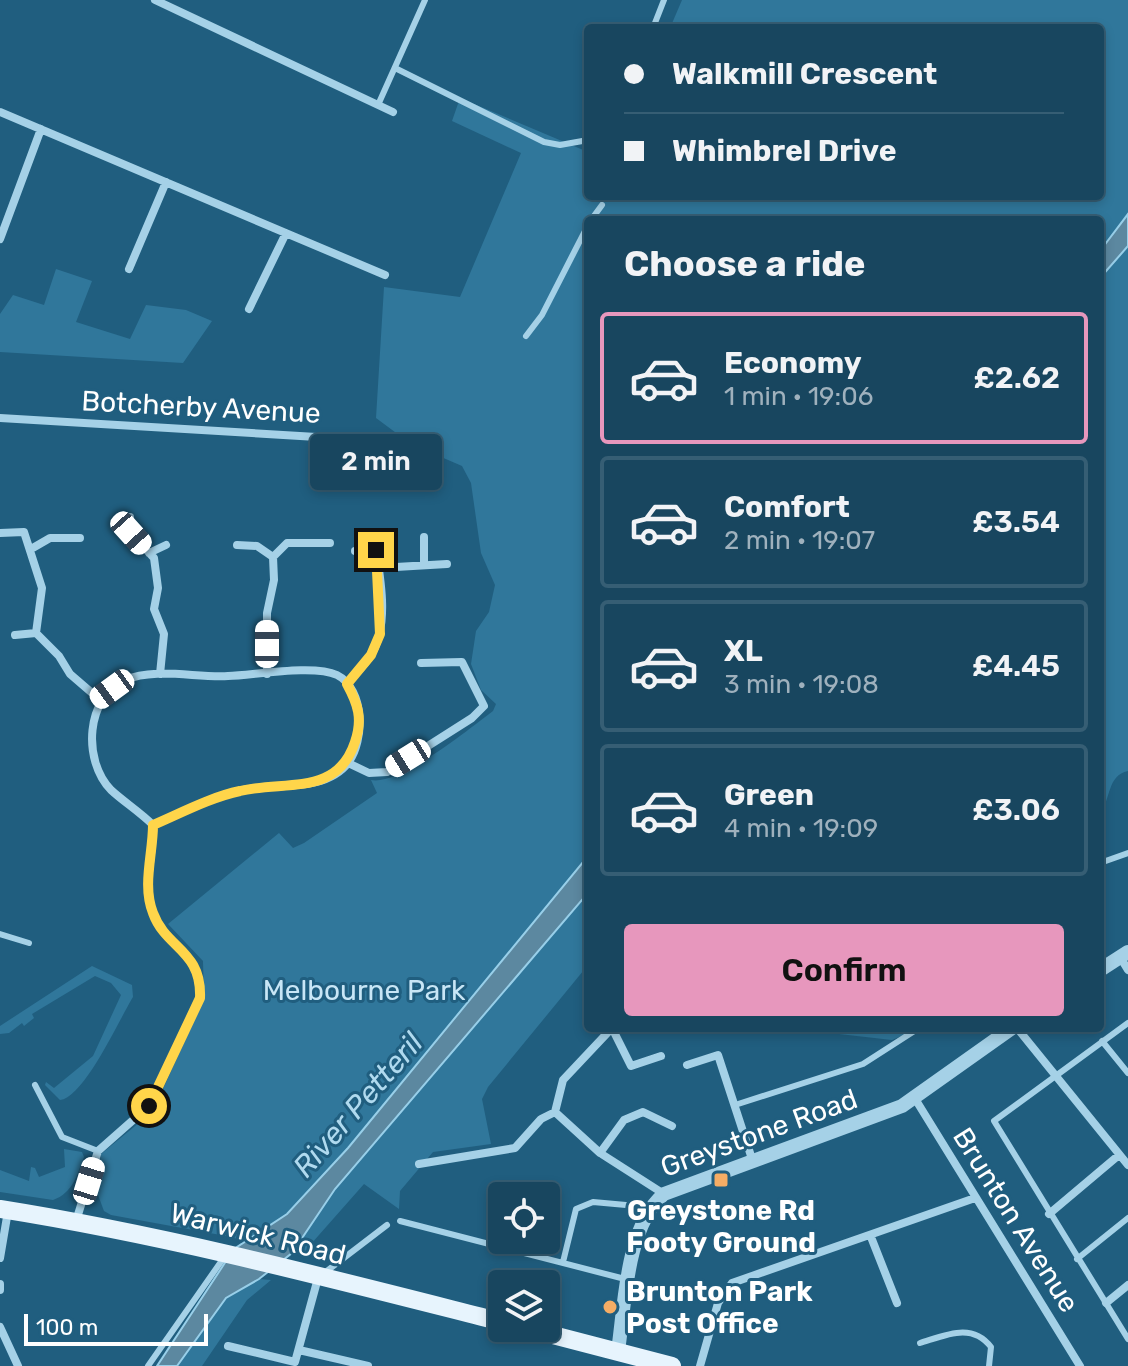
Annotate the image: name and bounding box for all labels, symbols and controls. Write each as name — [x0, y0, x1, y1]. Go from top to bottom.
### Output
text: Walkmill Crescent — [672, 56, 937, 92]
text: Whimbrel Drive — [672, 133, 896, 169]
text: Choose a ride — [624, 242, 865, 285]
icon: car — [628, 342, 700, 414]
text: Economy — [724, 345, 862, 381]
text: £2.62 — [973, 360, 1060, 396]
text: 1 min · 19:06 — [724, 381, 873, 412]
street label: Botcherby Avenue — [81, 384, 321, 430]
callout: 2 min — [310, 434, 442, 490]
text: 2 min — [341, 446, 411, 477]
icon: car — [628, 486, 700, 558]
text: Comfort — [724, 489, 850, 525]
text: £3.54 — [972, 504, 1060, 540]
car — [106, 507, 156, 559]
text: 2 min · 19:07 — [724, 525, 875, 556]
route end — [358, 532, 394, 568]
car — [255, 620, 279, 668]
icon: car — [628, 630, 700, 702]
text: XL — [724, 633, 763, 669]
text: £4.45 — [972, 648, 1060, 684]
car — [86, 665, 138, 713]
text: 3 min · 19:08 — [724, 669, 879, 700]
car — [381, 735, 435, 781]
icon: car — [628, 774, 700, 846]
text: Green — [724, 777, 814, 813]
text: £3.06 — [972, 792, 1060, 828]
text: 4 min · 19:09 — [724, 813, 878, 844]
button: Confirm — [624, 924, 1064, 1016]
park label: Melbourne Park — [263, 974, 466, 1007]
water label: River Petteril — [285, 1025, 431, 1185]
street label: Greystone Road — [656, 1082, 862, 1184]
route start — [131, 1088, 167, 1124]
street label: Brunton Avenue — [946, 1122, 1086, 1318]
car — [71, 1155, 107, 1207]
marker: Greystone Rd Footy Ground — [712, 1171, 730, 1189]
map controls — [488, 1182, 560, 1342]
button: locate — [488, 1182, 560, 1254]
place label: Greystone Rd Footy Ground — [626, 1194, 816, 1259]
street label: Warwick Road — [167, 1196, 349, 1272]
button: layers — [488, 1270, 560, 1342]
place label: Brunton Park Post Office — [626, 1275, 813, 1340]
marker: Brunton Park Post Office — [601, 1298, 619, 1316]
scale bar — [24, 1310, 208, 1346]
text: 100 m — [36, 1314, 98, 1341]

